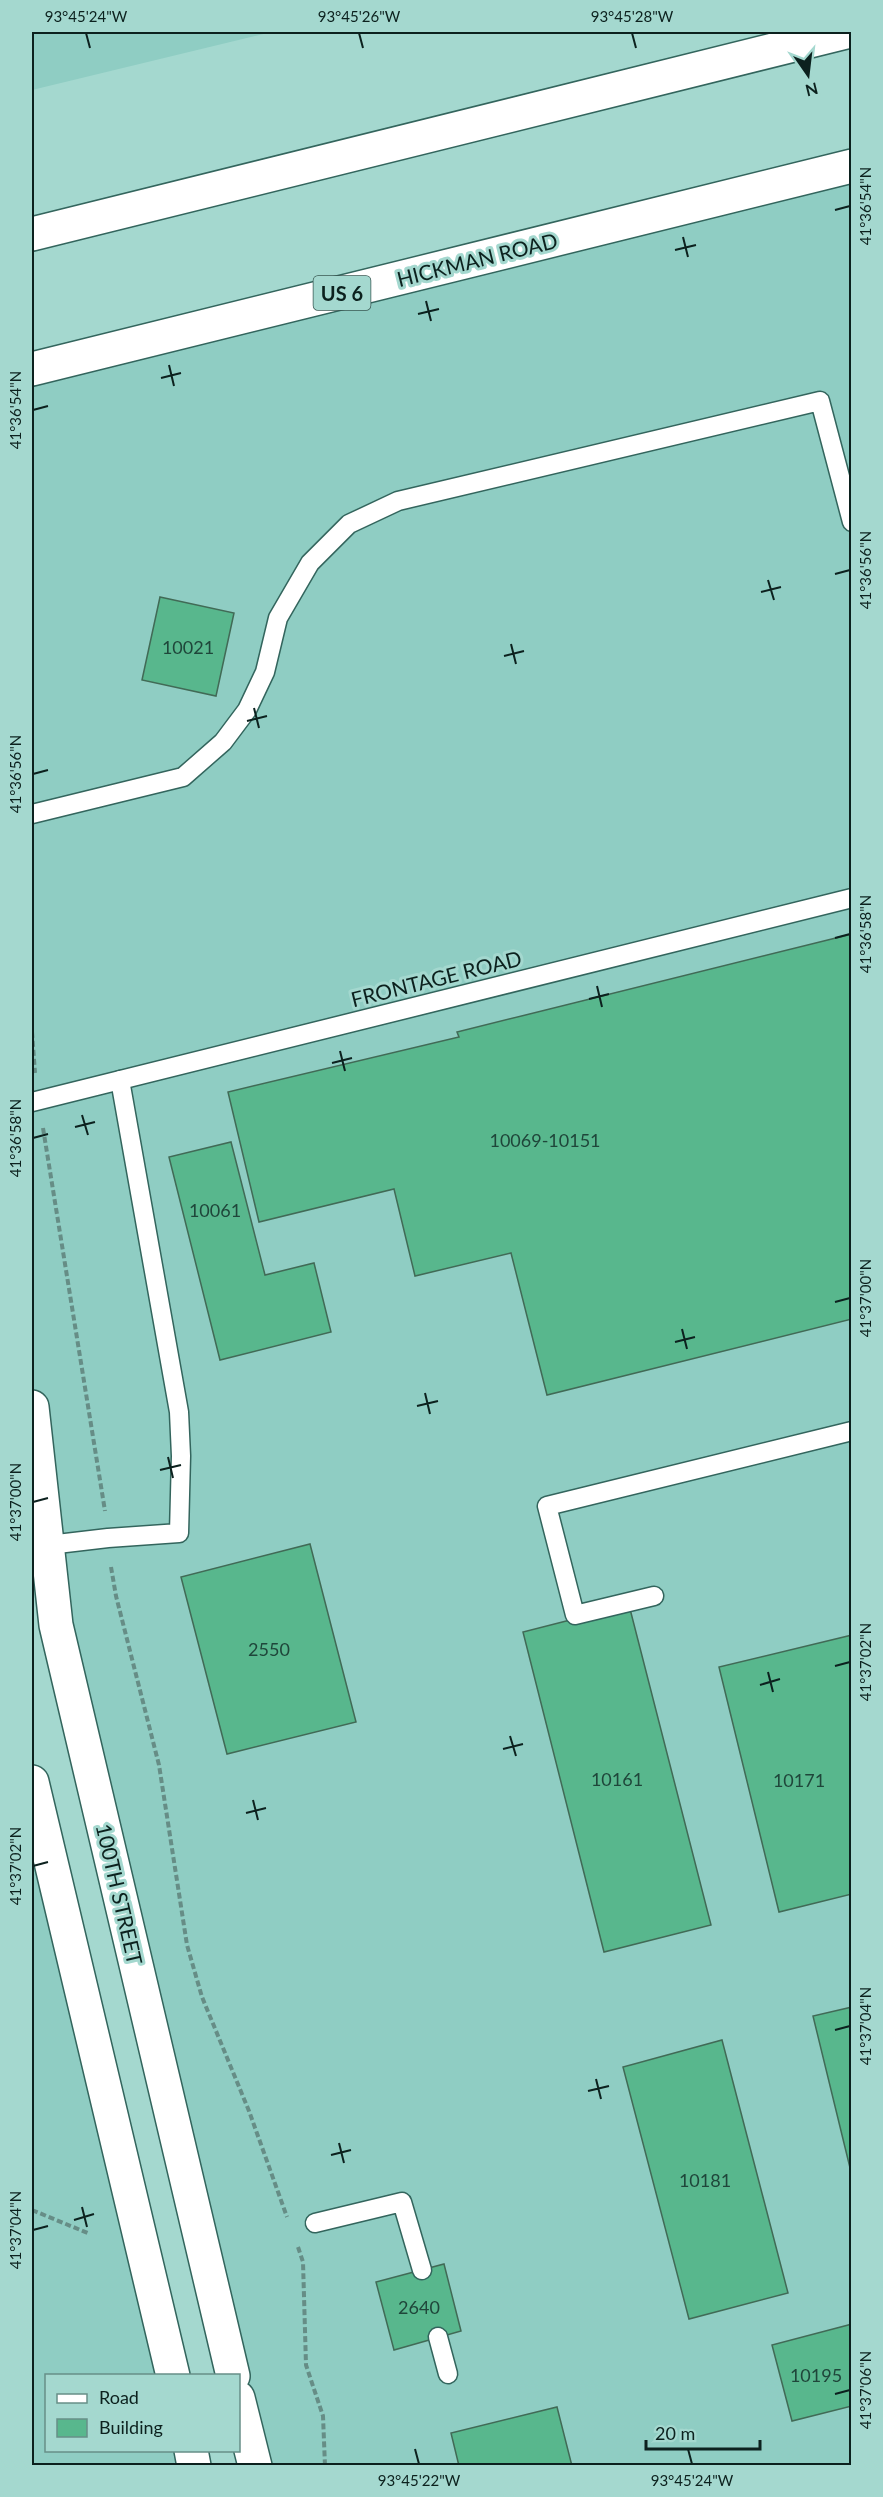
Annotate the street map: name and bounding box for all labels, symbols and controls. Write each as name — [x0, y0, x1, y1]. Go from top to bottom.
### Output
text: 93°45'24"W — [45, 7, 128, 25]
text: 93°45'26"W — [318, 7, 401, 25]
text: 93°45'28"W — [591, 7, 674, 25]
north arrow — [778, 45, 838, 105]
text: N — [803, 79, 820, 101]
text: 41°36'54"N — [856, 167, 874, 245]
street label: HICKMAN ROAD — [394, 227, 560, 291]
road number: US 6 — [314, 276, 370, 310]
text: 41°36'54"N — [6, 371, 24, 449]
text: 41°36'56"N — [856, 531, 874, 609]
house number: 10021 — [162, 636, 214, 658]
text: 41°36'56"N — [6, 735, 24, 813]
text: 41°36'58"N — [856, 895, 874, 973]
street label: FRONTAGE ROAD — [348, 945, 524, 1011]
text: 41°36'58"N — [6, 1099, 24, 1177]
house number: 10069-10151 — [489, 1129, 601, 1151]
house number: 10061 — [189, 1199, 241, 1221]
text: 41°37'00"N — [856, 1259, 874, 1337]
text: 41°37'00"N — [6, 1463, 24, 1541]
text: 41°37'02"N — [856, 1623, 874, 1701]
house number: 2550 — [248, 1638, 290, 1660]
house number: 10161 — [591, 1768, 643, 1790]
house number: 10171 — [773, 1769, 825, 1791]
street label: 100TH STREET — [92, 1821, 149, 1968]
text: 41°37'02"N — [6, 1827, 24, 1905]
text: 41°37'04"N — [856, 1987, 874, 2065]
house number: 10181 — [679, 2169, 731, 2191]
text: 41°37'04"N — [6, 2191, 24, 2269]
house number: 2640 — [398, 2296, 440, 2318]
text: 41°37'06"N — [856, 2351, 874, 2429]
house number: 10195 — [790, 2364, 842, 2386]
legend — [45, 2374, 240, 2452]
text: Road — [99, 2386, 139, 2408]
scale bar — [646, 2413, 760, 2451]
text: Building — [99, 2416, 163, 2438]
text: 20 m — [655, 2422, 695, 2444]
text: 93°45'22"W — [378, 2471, 461, 2489]
text: 93°45'24"W — [651, 2471, 734, 2489]

